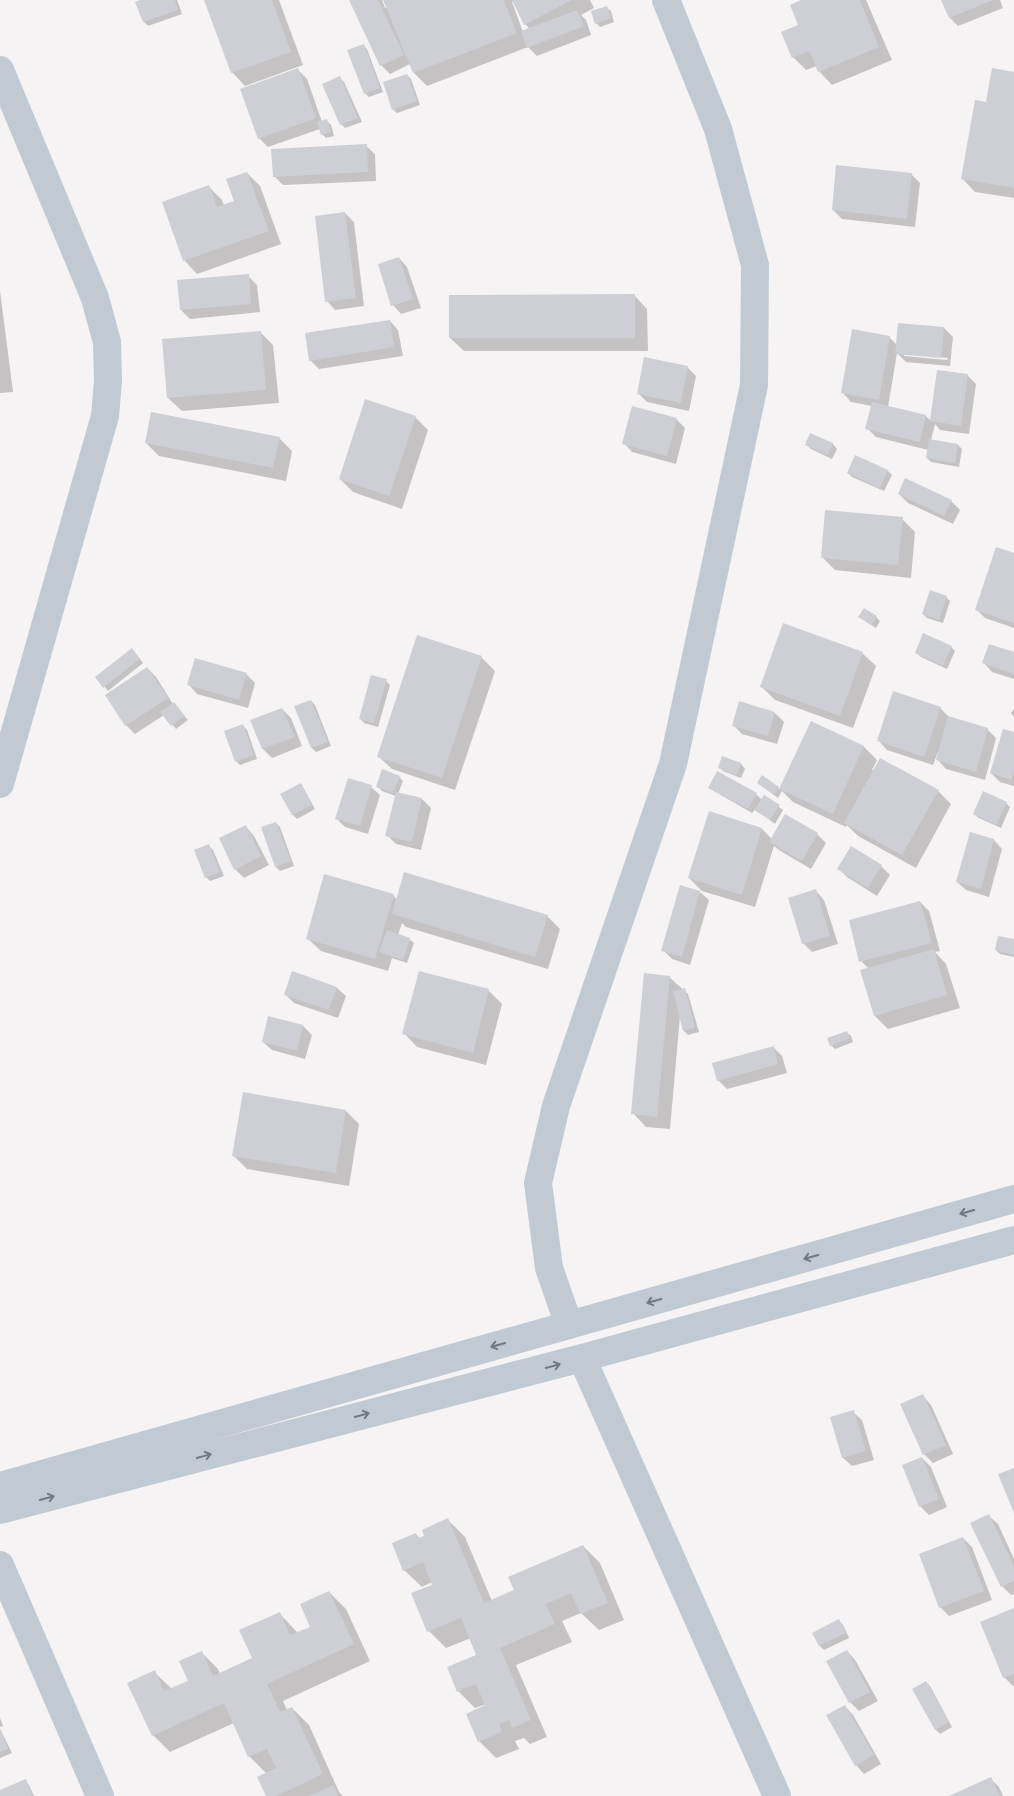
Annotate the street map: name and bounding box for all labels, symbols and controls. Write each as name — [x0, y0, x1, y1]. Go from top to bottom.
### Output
one-way arrow — [960, 1208, 976, 1218]
one-way arrow — [803, 1252, 819, 1262]
one-way arrow — [647, 1297, 663, 1306]
one-way arrow — [490, 1341, 506, 1351]
one-way arrow — [544, 1360, 560, 1370]
one-way arrow — [353, 1410, 369, 1420]
one-way arrow — [196, 1451, 212, 1461]
one-way arrow — [39, 1492, 55, 1502]

